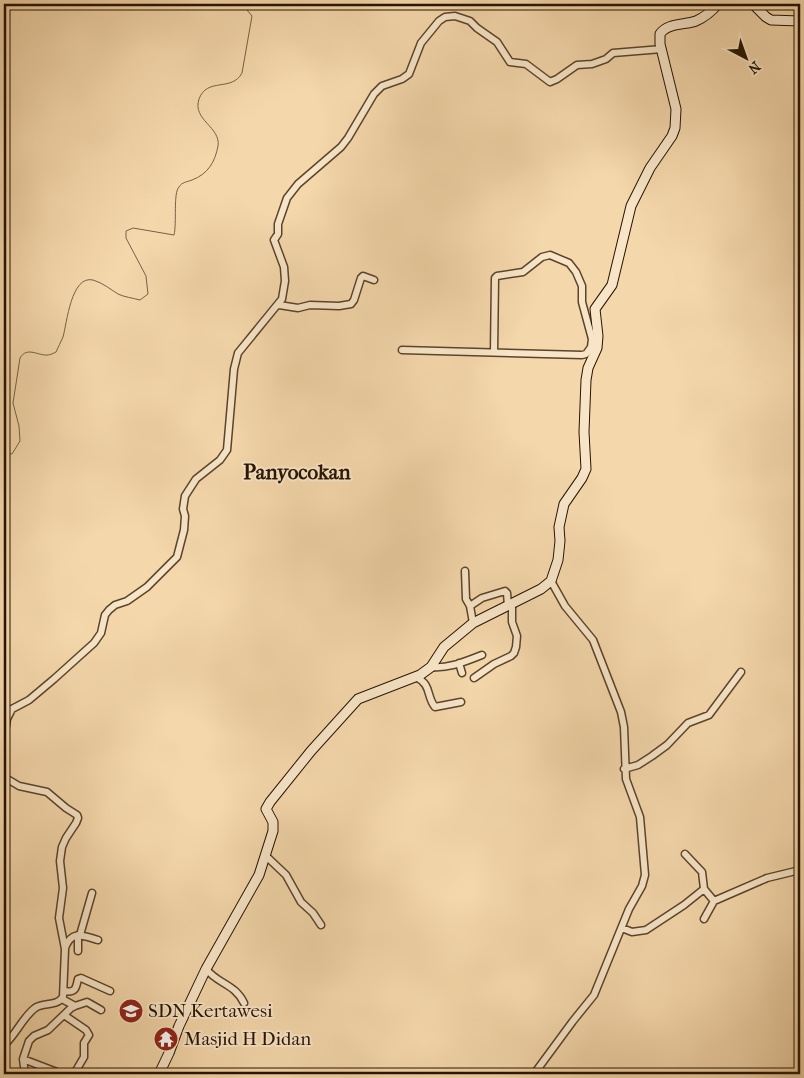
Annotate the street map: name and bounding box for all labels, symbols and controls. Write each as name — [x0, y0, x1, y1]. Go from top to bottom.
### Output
north arrow — [722, 32, 772, 82]
text: N — [744, 58, 764, 78]
district label: Panyocokan — [243, 460, 352, 484]
school or university icon: SDN Kertawesi — [118, 998, 144, 1024]
place label: SDN Kertawesi — [148, 1000, 273, 1022]
temple icon: Masjid H Didan — [153, 1026, 179, 1052]
place label: Masjid H Didan — [184, 1028, 311, 1050]

